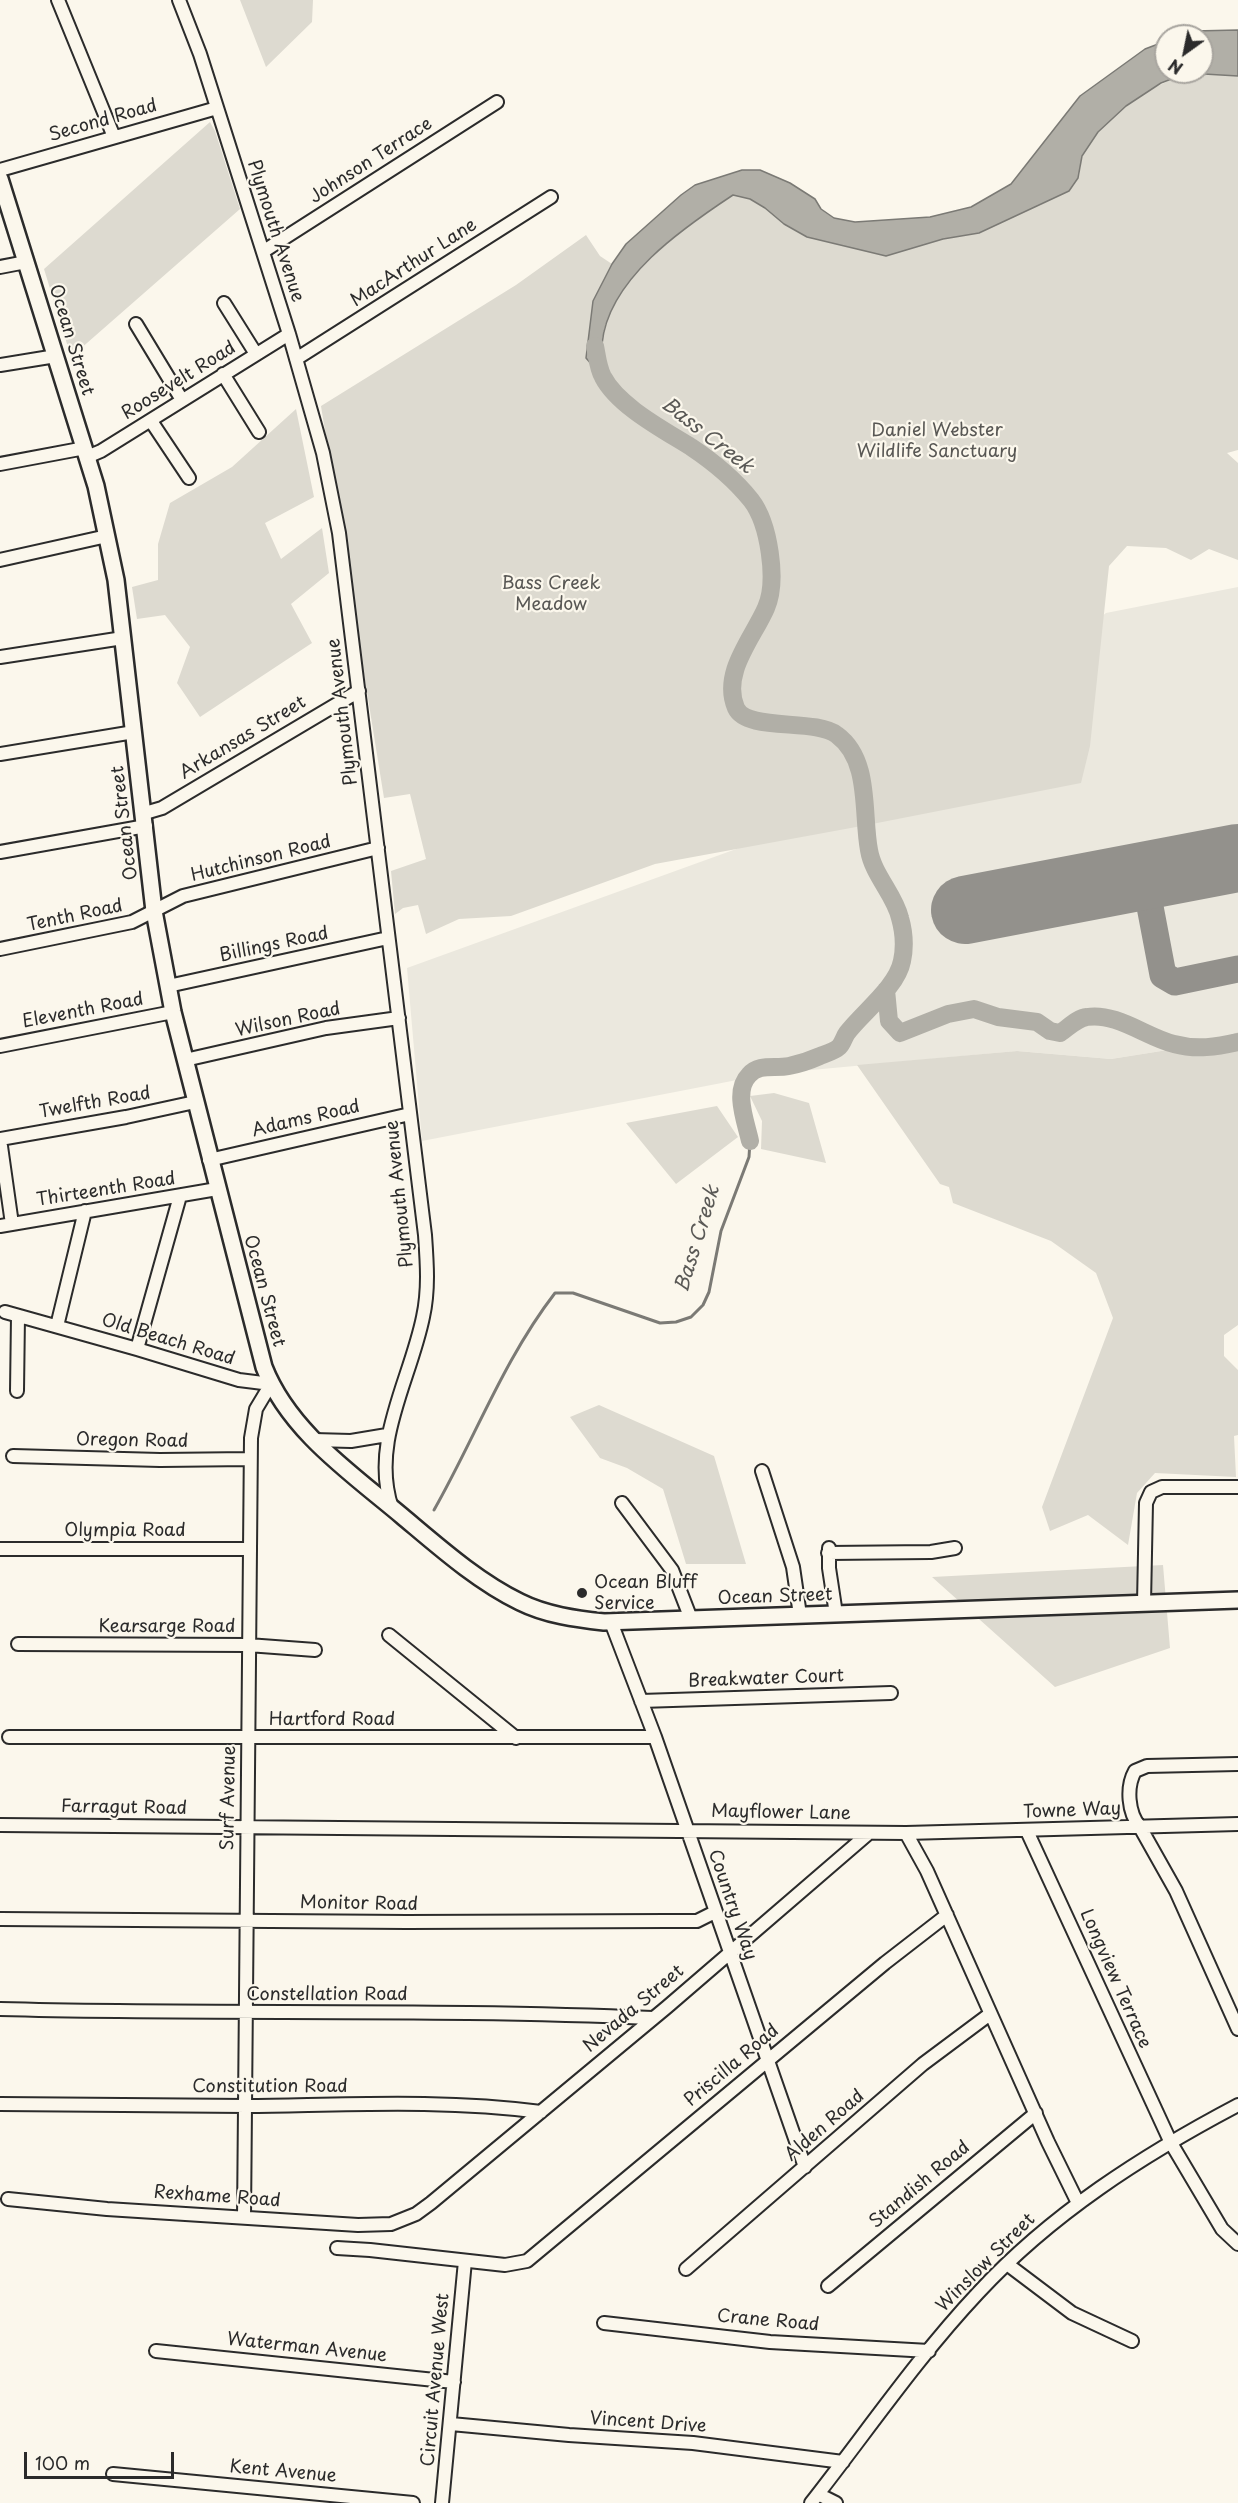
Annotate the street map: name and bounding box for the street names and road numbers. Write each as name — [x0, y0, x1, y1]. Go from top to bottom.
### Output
street label: Second Road — [46, 95, 160, 147]
street label: Johnson Terrace — [306, 113, 436, 209]
street label: Plymouth Avenue — [242, 157, 308, 305]
street label: MacArthur Lane — [347, 214, 481, 312]
street label: Ocean Street — [44, 282, 98, 398]
street label: Roosevelt Road — [118, 337, 240, 425]
street label: Plymouth Avenue — [323, 637, 363, 787]
street label: Arkansas Street — [176, 692, 310, 784]
street label: Ocean Street — [107, 765, 143, 881]
street label: Hutchinson Road — [189, 831, 333, 887]
street label: Tenth Road — [25, 895, 125, 937]
street label: Billings Road — [217, 923, 331, 967]
street label: Eleventh Road — [21, 989, 145, 1033]
street label: Wilson Road — [233, 998, 343, 1042]
street label: Twelfth Road — [38, 1083, 152, 1123]
street label: Adams Road — [250, 1096, 362, 1142]
street label: Plymouth Avenue — [382, 1119, 418, 1269]
street label: Thirteenth Road — [35, 1168, 177, 1212]
street label: Ocean Street — [239, 1233, 289, 1349]
street label: Old Beach Road — [99, 1309, 237, 1371]
street label: Oregon Road — [76, 1429, 188, 1453]
street label: Olympia Road — [64, 1520, 186, 1542]
street label: Ocean Street — [717, 1584, 833, 1610]
street label: Kearsarge Road — [99, 1616, 235, 1638]
street label: Breakwater Court — [688, 1665, 844, 1693]
street label: Hartford Road — [269, 1709, 395, 1731]
street label: Surf Avenue — [217, 1745, 241, 1851]
street label: Farragut Road — [61, 1796, 187, 1820]
street label: Towne Way — [1023, 1798, 1121, 1824]
street label: Mayflower Lane — [711, 1801, 851, 1825]
street label: Country Way — [703, 1847, 761, 1963]
street label: Monitor Road — [300, 1892, 418, 1916]
street label: Longview Terrace — [1075, 1906, 1155, 2052]
street label: Nevada Street — [579, 1961, 689, 2057]
street label: Constellation Road — [246, 1984, 408, 2006]
street label: Priscilla Road — [680, 2020, 784, 2112]
street label: Constitution Road — [192, 2076, 348, 2098]
street label: Alden Road — [781, 2086, 869, 2166]
street label: Standish Road — [865, 2137, 975, 2233]
street label: Rexhame Road — [153, 2182, 281, 2212]
street label: Winslow Street — [932, 2209, 1040, 2317]
street label: Circuit Avenue West — [418, 2292, 454, 2468]
street label: Crane Road — [716, 2306, 820, 2336]
street label: Waterman Avenue — [226, 2329, 388, 2367]
street label: Vincent Drive — [589, 2408, 707, 2438]
street label: Kent Avenue — [229, 2457, 337, 2487]

